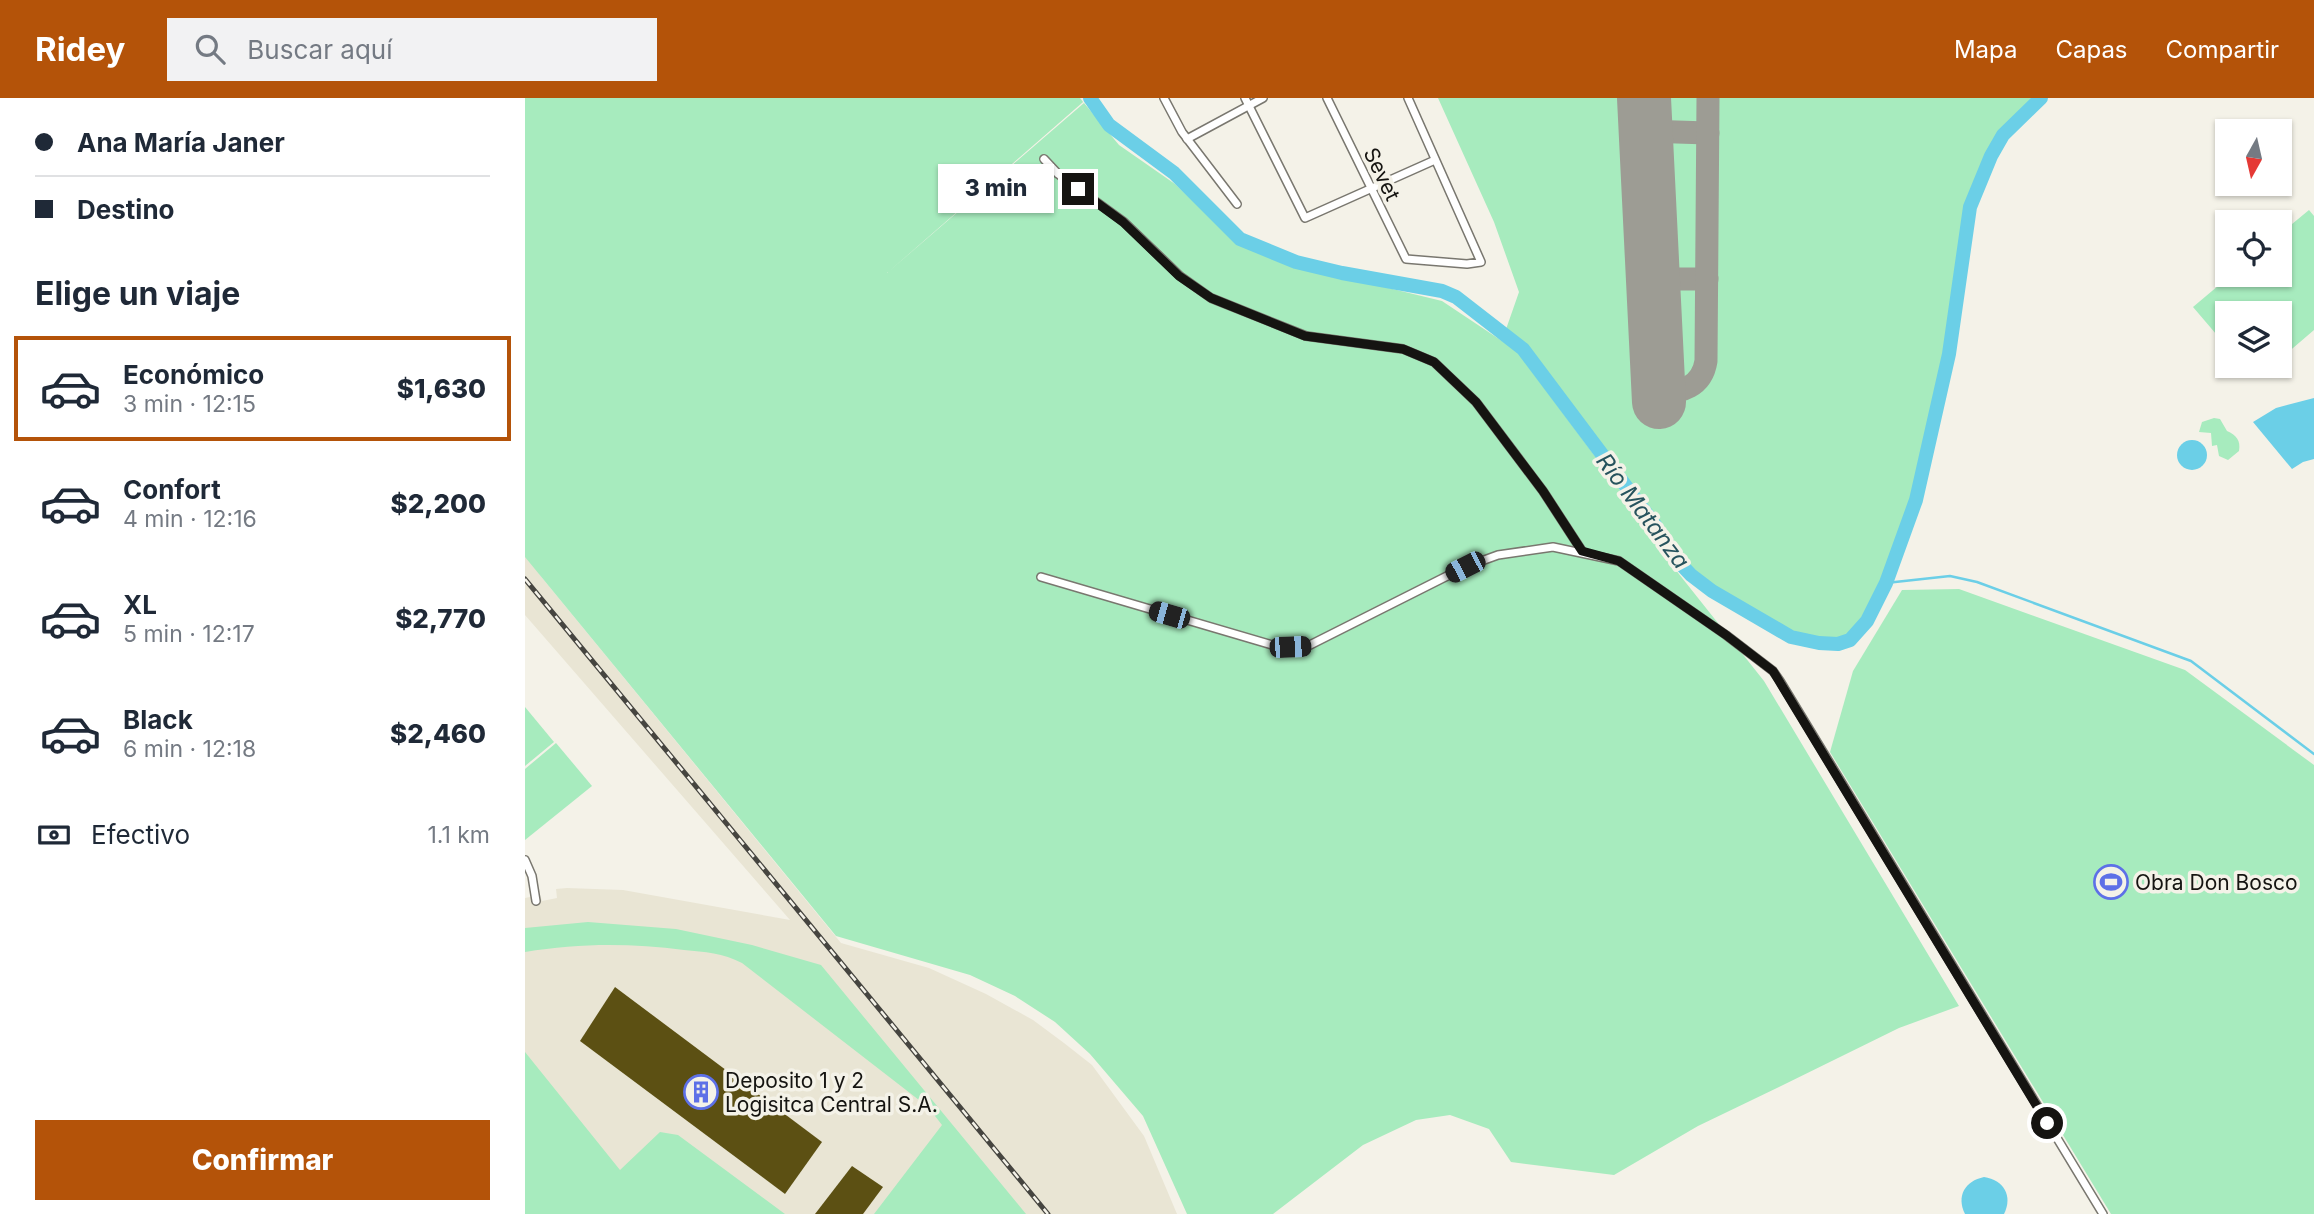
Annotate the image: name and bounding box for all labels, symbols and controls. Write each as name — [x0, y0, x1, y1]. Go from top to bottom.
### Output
search box — [167, 18, 657, 81]
text: Ridey — [35, 29, 125, 69]
icon: search — [191, 30, 229, 68]
text: Buscar aquí — [247, 34, 392, 65]
text: Mapa — [1954, 35, 2017, 64]
text: Capas — [2055, 35, 2128, 64]
text: Compartir — [2166, 35, 2279, 64]
north arrow — [2215, 119, 2293, 196]
map controls — [2215, 119, 2292, 378]
text: Ana María Janer — [77, 127, 285, 158]
street label: Sevet — [1359, 143, 1406, 205]
callout: 3 min — [938, 164, 1053, 214]
route end — [1062, 173, 1094, 205]
text: 3 min — [965, 174, 1027, 202]
text: Destino — [77, 194, 175, 225]
button: locate — [2215, 210, 2292, 287]
text: Elige un viaje — [35, 274, 240, 313]
button: layers — [2215, 301, 2292, 378]
icon: car — [39, 357, 102, 420]
text: Económico — [123, 359, 264, 390]
text: $1,630 — [397, 373, 486, 404]
text: 3 min · 12:15 — [123, 390, 256, 418]
water label: Río Matanza — [1591, 448, 1695, 574]
icon: car — [39, 472, 102, 535]
text: Confort — [123, 474, 221, 505]
text: $2,200 — [391, 488, 486, 519]
text: 4 min · 12:16 — [123, 505, 257, 533]
car — [1442, 548, 1489, 586]
icon: car — [39, 587, 102, 650]
text: XL — [123, 589, 157, 620]
car — [1146, 599, 1193, 631]
text: $2,770 — [395, 603, 486, 634]
text: 5 min · 12:17 — [123, 620, 255, 648]
car — [1269, 636, 1312, 658]
icon: car — [39, 702, 102, 765]
text: Black — [123, 704, 193, 735]
text: $2,460 — [390, 718, 486, 749]
text: 6 min · 12:18 — [123, 735, 256, 763]
icon: cash — [35, 816, 73, 854]
text: Efectivo — [91, 819, 190, 850]
text: 1.1 km — [427, 821, 490, 849]
sports icon: Obra Don Bosco — [2092, 863, 2130, 901]
place label: Obra Don Bosco — [2135, 870, 2298, 895]
place label: Deposito 1 y 2 Logisitca Central S.A. — [725, 1068, 938, 1117]
building icon: Deposito 1 y 2 Logisitca Central S.A. — [682, 1073, 720, 1111]
route start — [2031, 1107, 2063, 1139]
button: Confirmar — [35, 1120, 490, 1200]

